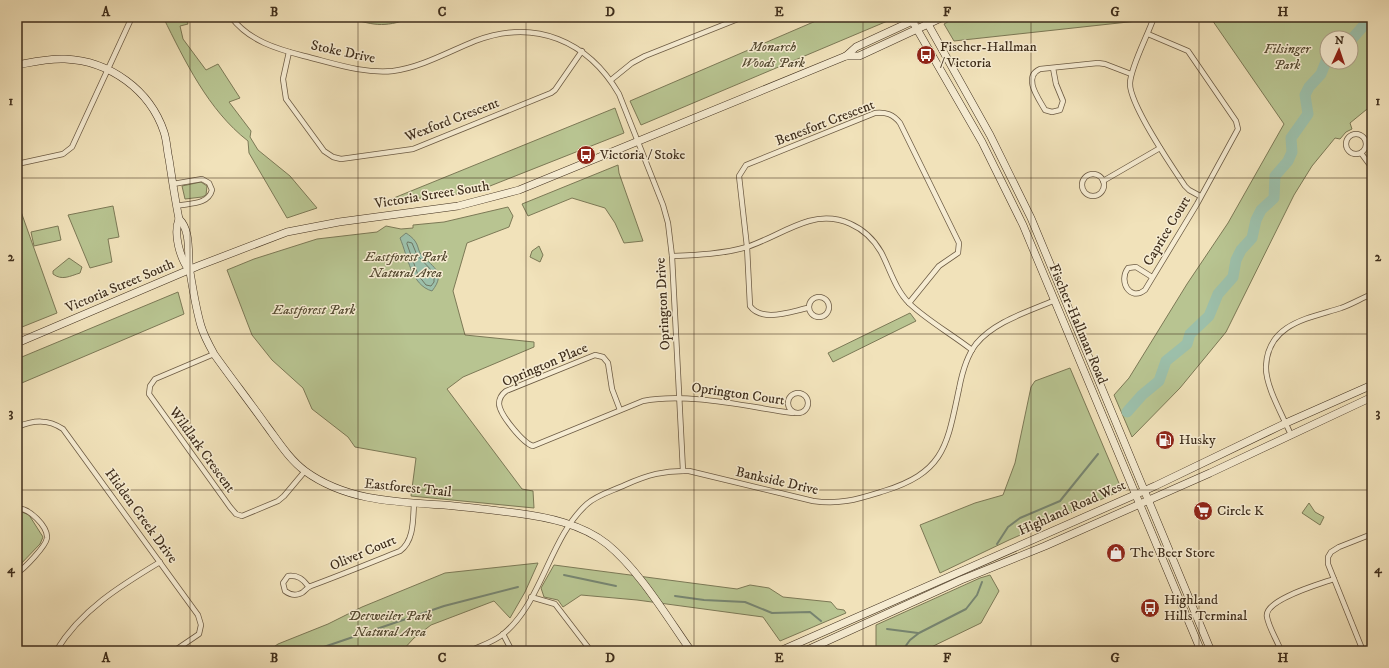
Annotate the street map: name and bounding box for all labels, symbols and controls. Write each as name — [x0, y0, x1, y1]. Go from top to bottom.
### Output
text: A — [101, 4, 111, 20]
text: B — [270, 4, 278, 20]
text: C — [438, 4, 447, 20]
text: D — [605, 4, 615, 20]
text: E — [774, 4, 784, 20]
text: F — [943, 4, 952, 20]
text: G — [1110, 4, 1120, 20]
text: H — [1278, 4, 1289, 20]
north arrow — [1319, 30, 1359, 70]
text: N — [1335, 34, 1344, 48]
street label: Stoke Drive — [309, 36, 377, 68]
park label: Monarch Woods Park — [741, 38, 805, 72]
place label: Fischer-Hallman / Victoria — [940, 38, 1037, 72]
park label: Filsinger Park — [1264, 40, 1311, 74]
bus stop icon: Fischer-Hallman / Victoria — [915, 44, 937, 66]
text: 1 — [9, 93, 14, 109]
text: 1 — [1376, 93, 1381, 109]
street label: Wexford Crescent — [401, 94, 502, 147]
street label: Benesfort Crescent — [773, 96, 878, 150]
bus stop icon: Victoria / Stoke — [575, 144, 597, 166]
place label: Victoria / Stoke — [599, 146, 686, 164]
street label: Victoria Street South — [372, 177, 491, 213]
street label: Caprice Court — [1139, 192, 1195, 269]
park label: Eastforest Park Natural Area — [364, 248, 448, 282]
text: 2 — [8, 249, 15, 265]
text: 2 — [1375, 249, 1382, 265]
street label: Victoria Street South — [62, 255, 178, 317]
street label: Oprington Drive — [652, 257, 674, 351]
street label: Fischer-Hallman Road — [1045, 261, 1111, 387]
park label: Eastforest Park — [272, 301, 356, 319]
street label: Oprington Place — [499, 339, 591, 391]
street label: Oprington Court — [690, 379, 786, 410]
street label: Wildlark Crescent — [164, 403, 239, 497]
text: 3 — [9, 405, 14, 421]
text: 3 — [1376, 405, 1381, 421]
fuel station icon: Husky — [1154, 429, 1176, 451]
place label: Husky — [1179, 431, 1216, 449]
street label: Bankside Drive — [734, 463, 820, 499]
street label: Hidden Creek Drive — [101, 465, 181, 567]
street label: Eastforest Trail — [364, 474, 453, 502]
street label: Highland Road West — [1015, 476, 1129, 540]
supermarket icon: Circle K — [1192, 500, 1214, 522]
place label: Circle K — [1217, 502, 1264, 520]
street label: Oliver Court — [327, 531, 399, 575]
shop icon: The Beer Store — [1105, 542, 1127, 564]
place label: The Beer Store — [1130, 544, 1215, 562]
text: 4 — [6, 561, 15, 578]
text: 4 — [1373, 561, 1382, 578]
place label: Highland Hills Terminal — [1164, 591, 1248, 625]
bus stop icon: Highland Hills Terminal — [1139, 597, 1161, 619]
park label: Detweiler Park Natural Area — [348, 607, 432, 641]
text: A — [101, 650, 111, 666]
text: B — [270, 650, 278, 666]
text: C — [438, 650, 447, 666]
text: D — [605, 650, 615, 666]
text: E — [774, 650, 784, 666]
text: F — [943, 650, 952, 666]
text: G — [1110, 650, 1120, 666]
text: H — [1278, 650, 1289, 666]

